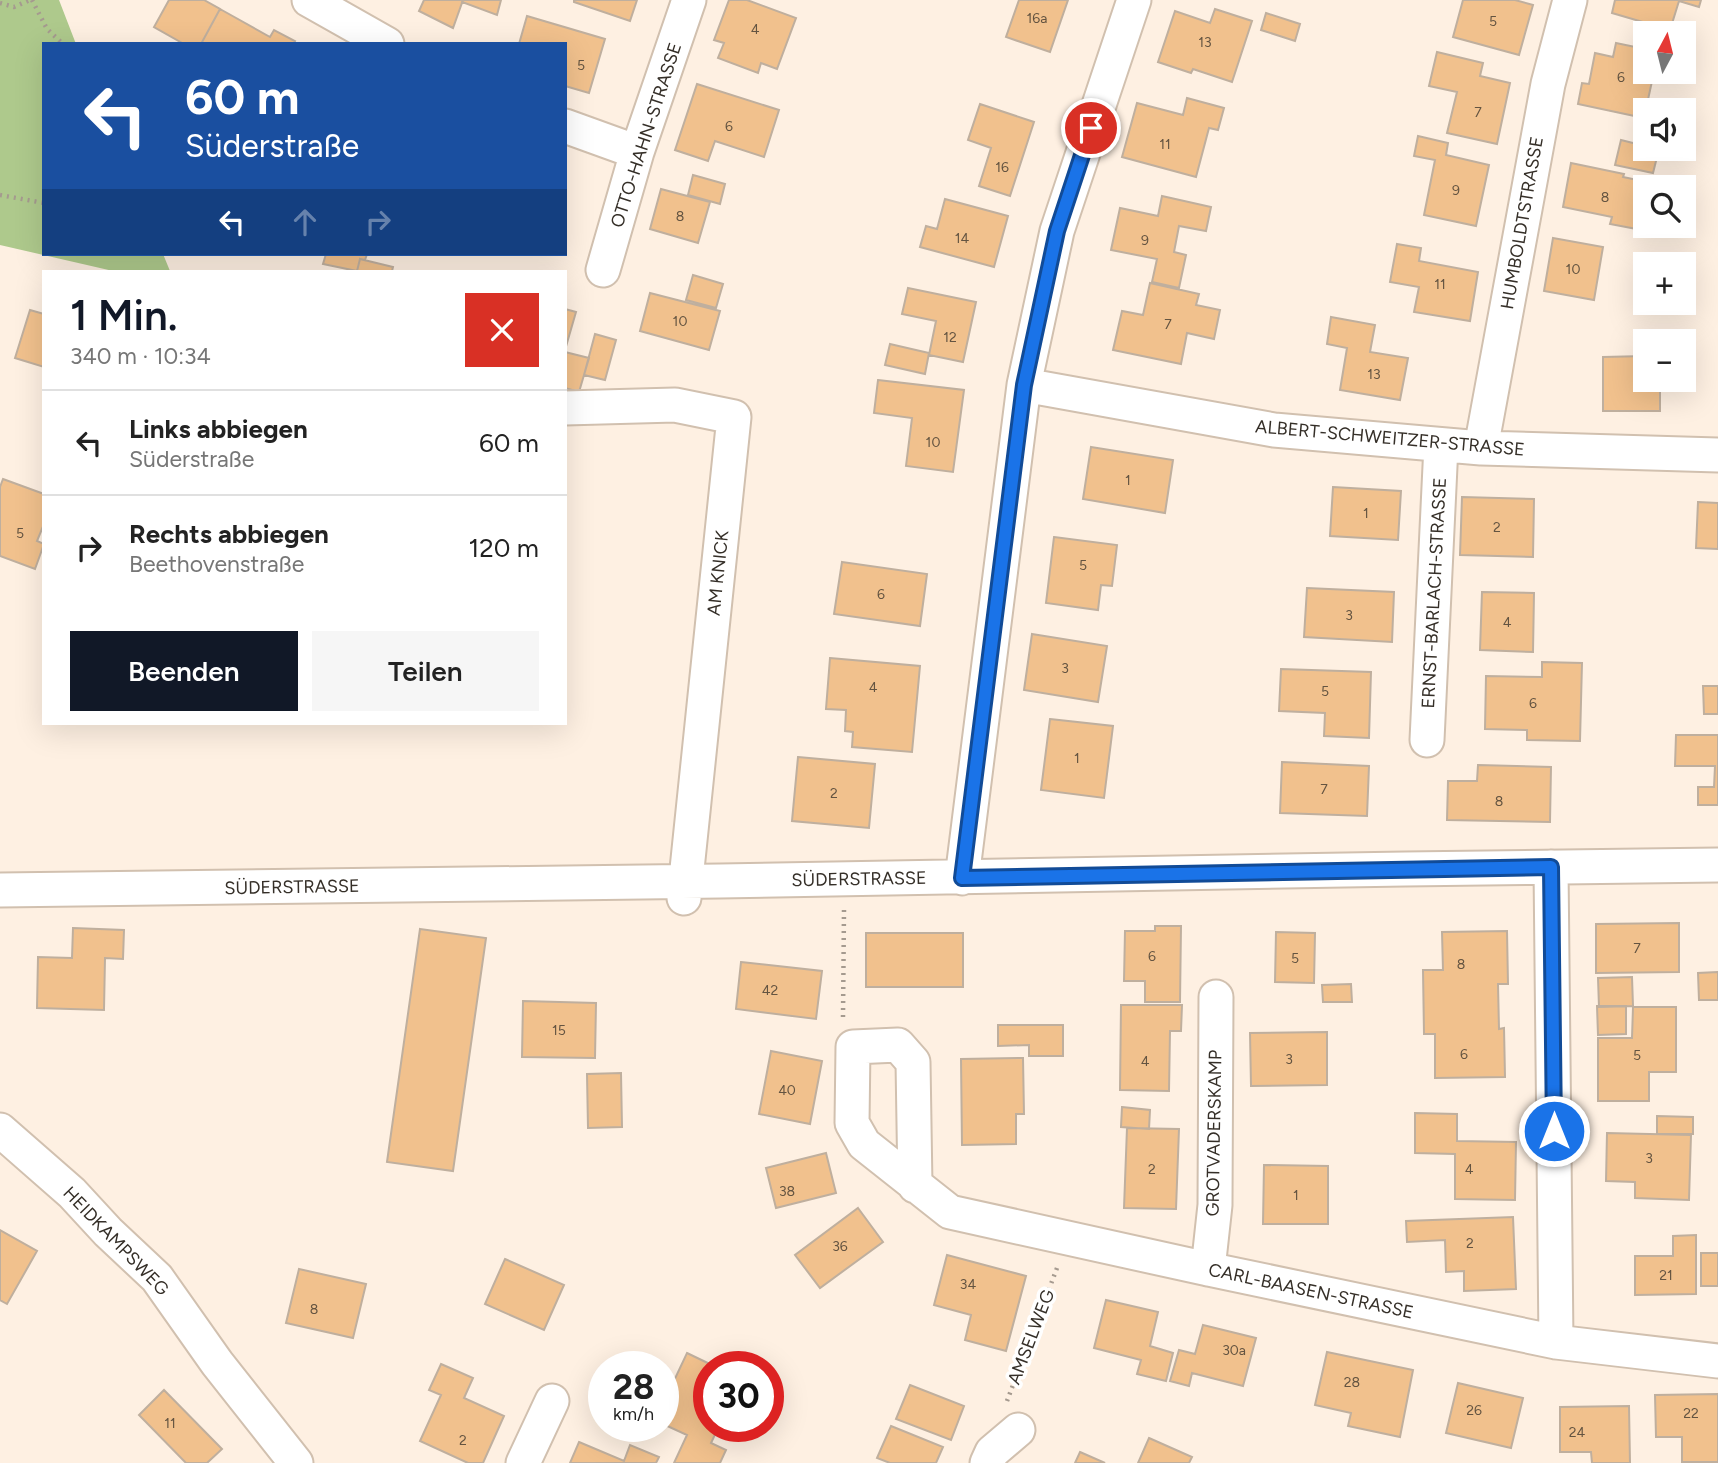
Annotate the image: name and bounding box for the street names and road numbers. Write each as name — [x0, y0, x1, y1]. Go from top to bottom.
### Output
street label: OTTO-HAHN-STRASSE — [606, 40, 686, 230]
street label: HUMBOLDTSTRASSE — [1496, 135, 1548, 311]
street label: ALBERT-SCHWEITZER-STRASSE — [1254, 415, 1526, 461]
street label: ERNST-BARLACH-STRASSE — [1417, 477, 1451, 709]
street label: AM KNICK — [703, 529, 733, 617]
street label: SÜDERSTRASSE — [791, 867, 927, 891]
street label: SÜDERSTRASSE — [224, 875, 360, 899]
street label: GROTVADERSKAMP — [1202, 1049, 1226, 1217]
street label: HEIDKAMPSWEG — [58, 1182, 174, 1300]
street label: CARL-BAASEN-STRASSE — [1206, 1259, 1416, 1323]
street label: AMSELWEG — [1003, 1286, 1059, 1388]

